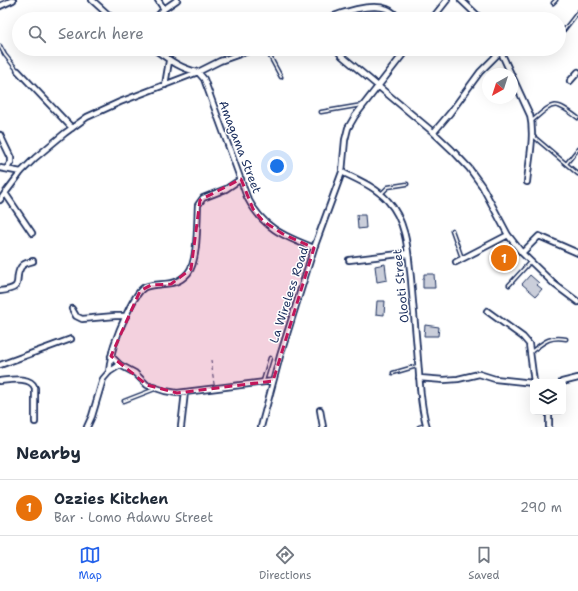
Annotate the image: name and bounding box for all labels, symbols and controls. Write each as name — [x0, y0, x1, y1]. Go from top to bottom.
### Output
search box — [12, 12, 566, 56]
icon: search — [26, 23, 48, 45]
text: Search here — [58, 24, 144, 44]
north arrow — [482, 68, 518, 104]
street label: Amagama Street — [215, 98, 265, 196]
your location — [267, 156, 287, 176]
pin: 1 — [491, 243, 517, 273]
street label: La Wireless Road — [266, 244, 312, 345]
street label: Olooti Street — [389, 248, 413, 324]
map controls — [530, 379, 566, 415]
button: layers — [530, 379, 566, 415]
text: Nearby — [16, 442, 81, 464]
text: Ozzies Kitchen — [54, 489, 168, 509]
text: 1 — [26, 499, 32, 516]
text: 290 m — [520, 499, 562, 516]
text: Bar · Lomo Adawu Street — [54, 509, 213, 526]
tab: Map — [78, 544, 102, 583]
tab: Directions — [259, 544, 311, 583]
tab: Saved — [468, 544, 500, 583]

